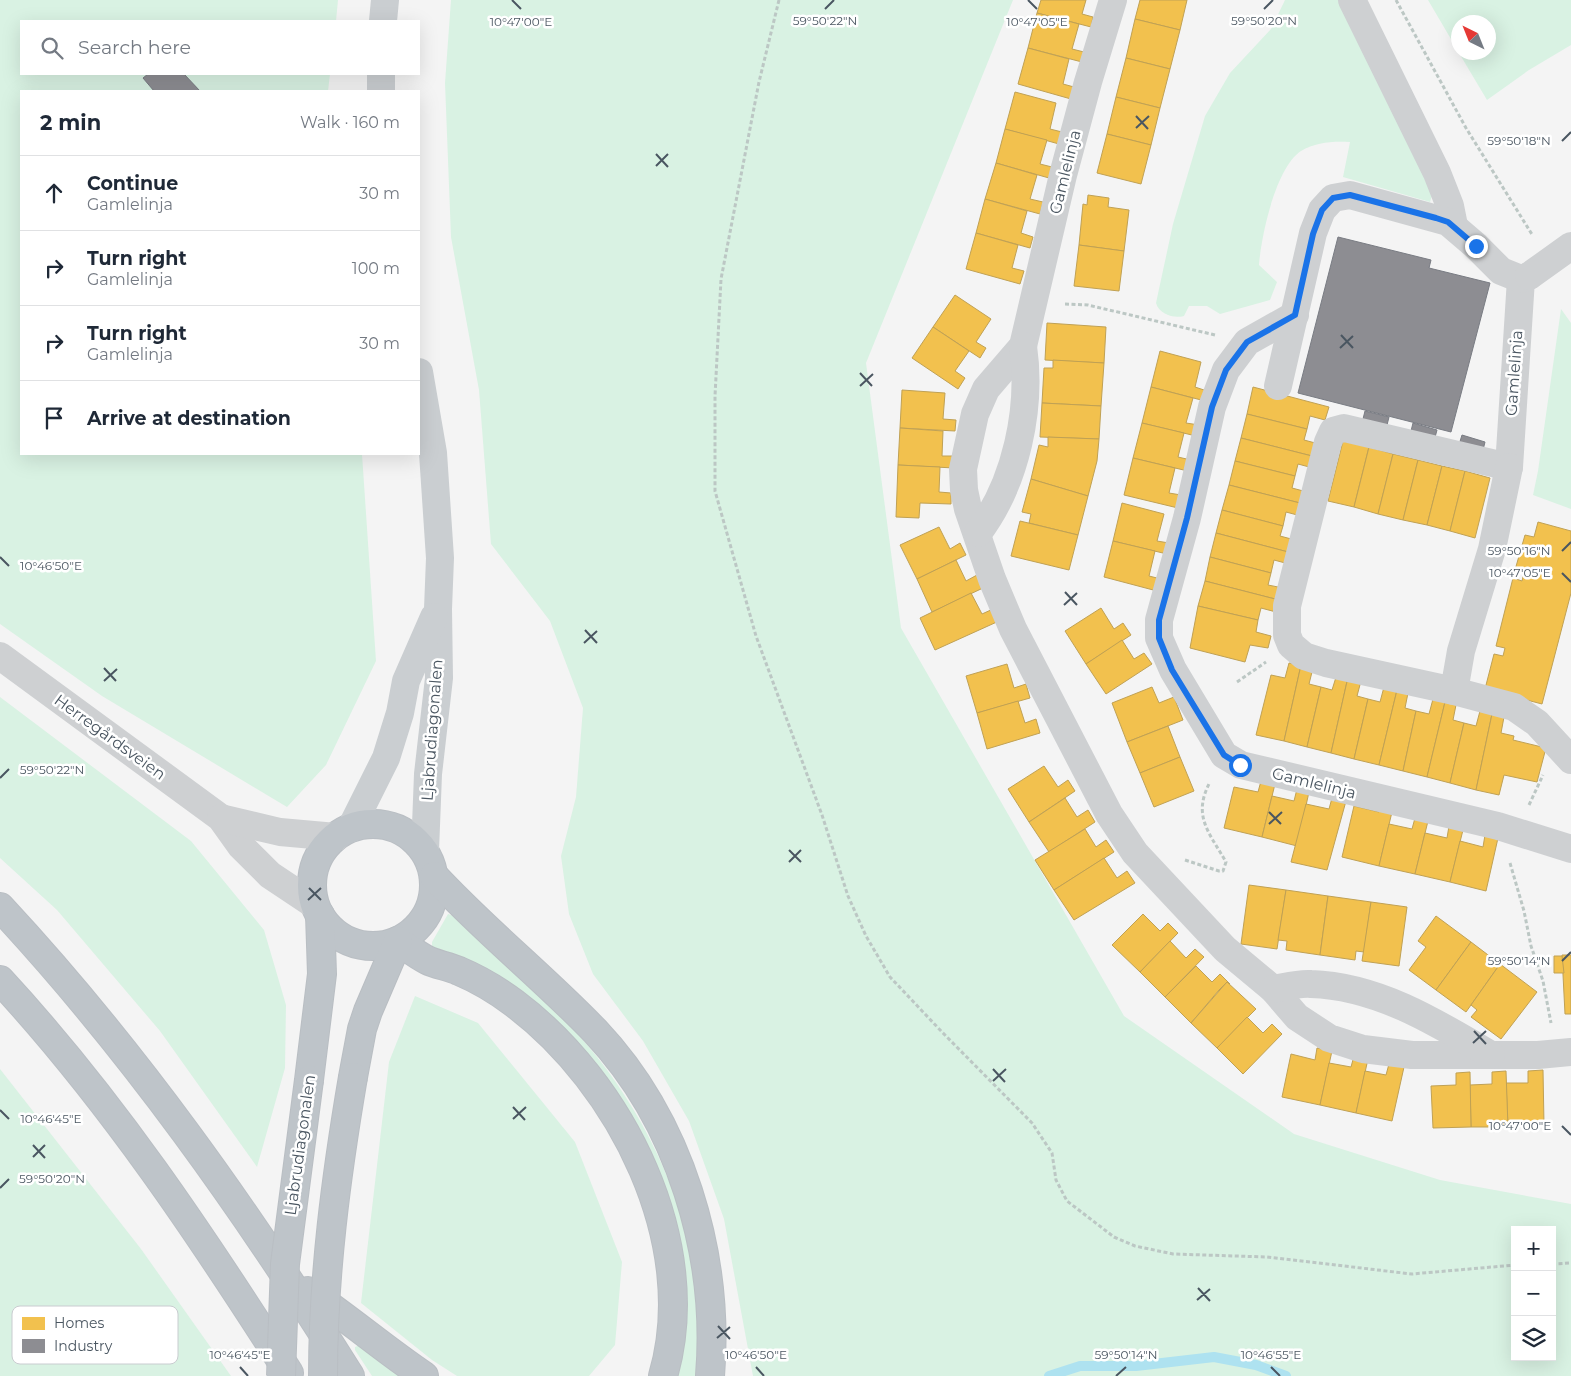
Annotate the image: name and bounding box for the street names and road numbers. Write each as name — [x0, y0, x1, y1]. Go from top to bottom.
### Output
street label: Gamlelinja — [1045, 128, 1085, 216]
street label: Gamlelinja — [1502, 329, 1526, 417]
street label: Ljabrudiagonalen — [418, 659, 446, 801]
street label: Herregårdsveien — [51, 690, 169, 784]
street label: Gamlelinja — [1270, 763, 1358, 803]
street label: Ljabrudiagonalen — [281, 1073, 319, 1217]

